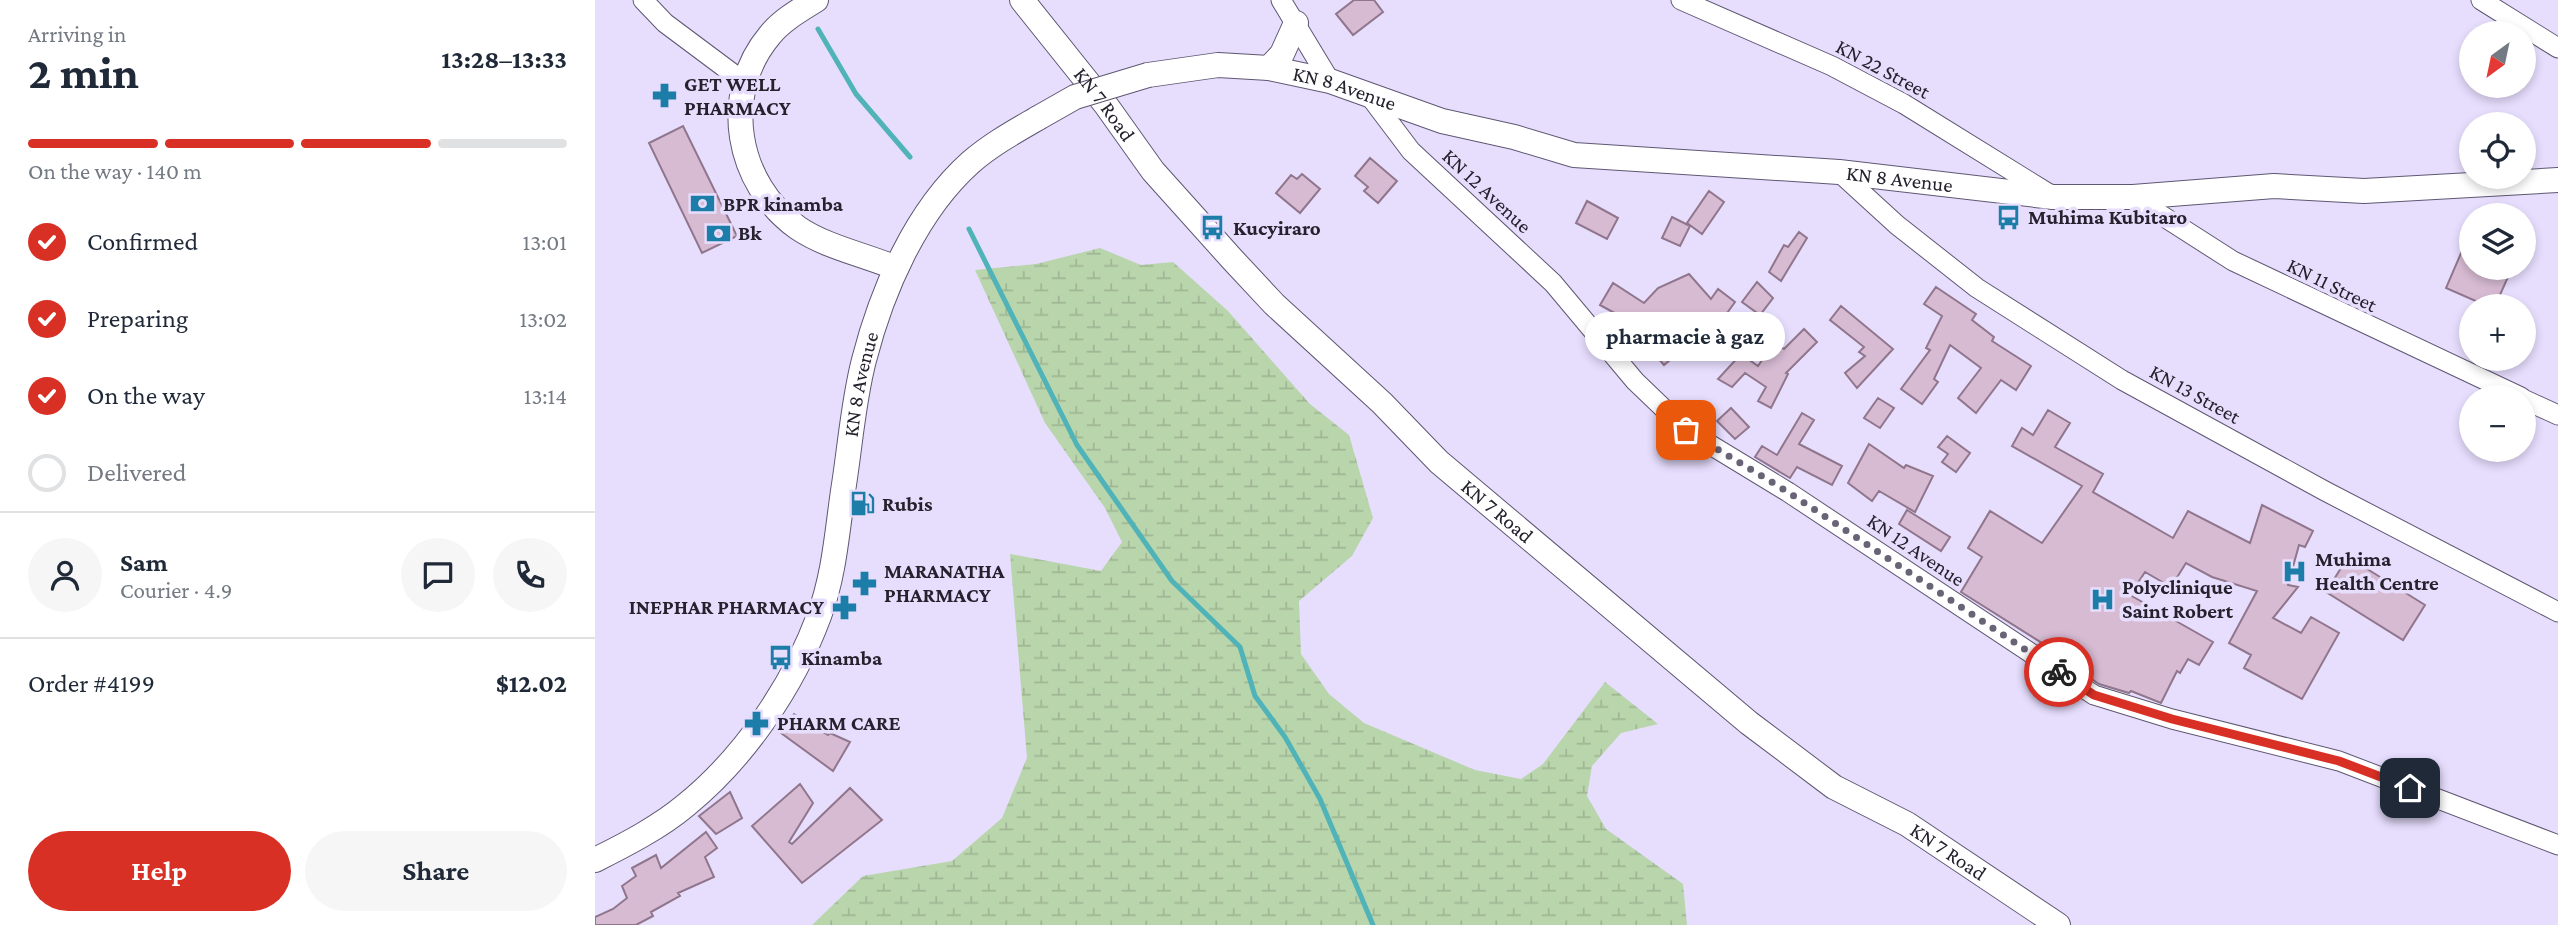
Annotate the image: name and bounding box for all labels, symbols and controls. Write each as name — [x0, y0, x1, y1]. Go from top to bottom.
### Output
text: Arriving in — [28, 21, 126, 47]
north arrow — [2459, 21, 2536, 98]
map controls — [2459, 21, 2536, 462]
street label: KN 22 Street — [1832, 34, 1935, 104]
text: 13:28–13:33 — [441, 45, 567, 74]
text: 2 min — [28, 47, 139, 98]
street label: KN 8 Avenue — [1291, 61, 1399, 116]
street label: KN 7 Road — [1069, 63, 1140, 146]
place label: GET WELL PHARMACY — [684, 72, 791, 120]
pharmacy icon: GET WELL PHARMACY — [650, 82, 678, 110]
button: locate — [2459, 112, 2536, 189]
street label: KN 12 Avenue — [1438, 144, 1536, 238]
text: On the way · 140 m — [28, 158, 202, 184]
street label: KN 8 Avenue — [1845, 161, 1954, 197]
bank icon: BPR kinamba — [689, 190, 717, 218]
place label: BPR kinamba — [723, 192, 844, 216]
bus stop icon: Muhima Kubitaro — [1994, 203, 2022, 231]
button: layers — [2459, 203, 2536, 280]
place label: Muhima Kubitaro — [2028, 205, 2187, 229]
bus stop icon: Kucyiraro — [1199, 214, 1227, 242]
place label: Kucyiraro — [1233, 216, 1321, 240]
bank icon: Bk — [704, 219, 732, 247]
place label: Bk — [738, 221, 762, 245]
icon: check — [28, 223, 66, 261]
text: Confirmed — [87, 227, 198, 256]
text: 13:01 — [523, 229, 567, 255]
street label: KN 11 Street — [2283, 253, 2382, 317]
button: + — [2459, 294, 2536, 371]
icon: check — [28, 300, 66, 338]
text: Preparing — [87, 304, 188, 333]
text: 13:02 — [519, 306, 567, 332]
callout: pharmacie à gaz — [1586, 311, 1786, 360]
text: pharmacie à gaz — [1606, 323, 1764, 349]
street label: KN 8 Avenue — [839, 329, 883, 438]
street label: KN 13 Street — [2145, 359, 2245, 429]
icon: check — [28, 377, 66, 415]
text: On the way — [87, 381, 205, 410]
text: 13:14 — [524, 383, 567, 409]
button: − — [2459, 385, 2536, 462]
pin — [1656, 400, 1716, 460]
icon: bag — [1667, 411, 1705, 449]
text: Delivered — [87, 458, 186, 487]
street label: KN 7 Road — [1457, 474, 1538, 548]
fuel station icon: Rubis — [848, 490, 876, 518]
place label: Rubis — [882, 492, 933, 516]
street label: KN 12 Avenue — [1863, 509, 1969, 591]
button: person — [28, 538, 102, 612]
button: chat — [401, 538, 475, 612]
button: phone — [493, 538, 567, 612]
place label: Muhima Health Centre — [2315, 547, 2439, 595]
text: Sam — [120, 548, 168, 577]
hospital icon: Muhima Health Centre — [2281, 557, 2309, 585]
place label: MARANATHA PHARMACY — [884, 559, 1005, 607]
pharmacy icon: MARANATHA PHARMACY — [850, 569, 878, 597]
place label: Polyclinique Saint Robert — [2122, 575, 2233, 623]
text: Courier · 4.9 — [120, 577, 232, 603]
hospital icon: Polyclinique Saint Robert — [2088, 585, 2116, 613]
pharmacy icon: INEPHAR PHARMACY — [830, 593, 858, 621]
place label: INEPHAR PHARMACY — [629, 595, 824, 619]
courier — [2024, 637, 2094, 707]
bus stop icon: Kinamba — [767, 644, 795, 672]
place label: Kinamba — [801, 646, 883, 670]
icon: bike — [2040, 653, 2078, 691]
text: Order #4199 — [28, 669, 155, 698]
text: $12.02 — [496, 669, 567, 698]
pharmacy icon: PHARM CARE — [743, 709, 771, 737]
place label: PHARM CARE — [777, 711, 901, 735]
pin — [2380, 758, 2440, 818]
icon: home — [2391, 769, 2429, 807]
street label: KN 7 Road — [1906, 818, 1991, 886]
button: Help — [28, 831, 291, 911]
button: Share — [305, 831, 567, 911]

